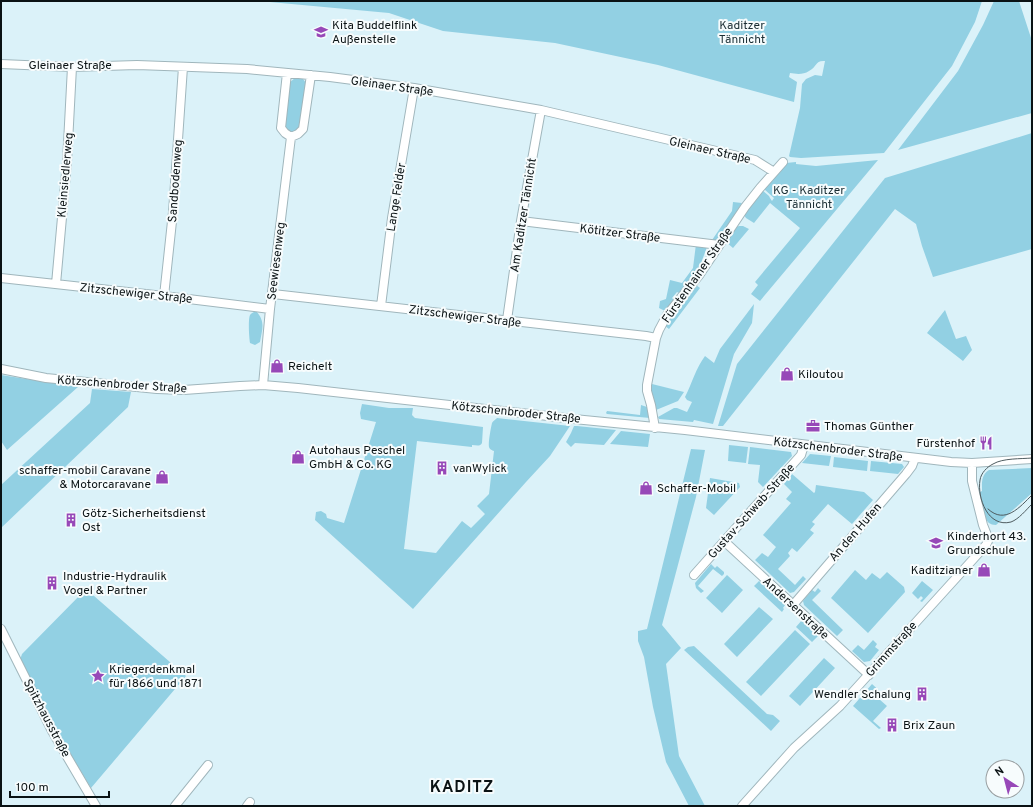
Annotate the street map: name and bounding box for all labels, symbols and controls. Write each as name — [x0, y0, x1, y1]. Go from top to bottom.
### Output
place label: Kita Buddelflink Außenstelle — [332, 18, 418, 48]
park label: Kaditzer Tännicht — [719, 18, 765, 48]
school or university icon: Kita Buddelflink Außenstelle — [313, 24, 329, 40]
street label: Gleinaer Straße — [28, 58, 112, 74]
street label: Gleinaer Straße — [350, 73, 434, 101]
street label: Kleinsiedlerweg — [54, 132, 78, 218]
street label: Gleinaer Straße — [667, 134, 752, 168]
street label: Sandbodenweg — [165, 139, 187, 223]
street label: Am Kaditzer Tännicht — [507, 157, 541, 274]
street label: Lange Felder — [384, 161, 410, 233]
park label: KG - Kaditzer Tännicht — [773, 183, 845, 213]
street label: Seewiesenweg — [264, 221, 290, 301]
street label: Kötitzer Straße — [579, 221, 661, 247]
street label: Fürstenhainer Straße — [659, 225, 737, 326]
street label: Zitzschewiger Straße — [79, 280, 193, 308]
street label: Zitzschewiger Straße — [408, 302, 522, 332]
shop icon: Reichelt — [269, 358, 285, 374]
place label: Reichelt — [288, 359, 332, 375]
shop icon: Kiloutou — [779, 366, 795, 382]
place label: Kiloutou — [798, 367, 843, 383]
street label: Kötzschenbroder Straße — [57, 372, 187, 398]
street label: Kötzschenbroder Straße — [450, 398, 581, 428]
office icon: Thomas Günther — [805, 418, 821, 434]
place label: Thomas Günther — [824, 419, 914, 435]
street label: Kötzschenbroder Straße — [772, 434, 903, 466]
restaurant icon: Fürstenhof — [978, 435, 994, 451]
place label: Fürstenhof — [916, 436, 975, 452]
place label: Autohaus Peschel GmbH & Co. KG — [309, 443, 405, 473]
shop icon: Autohaus Peschel GmbH & Co. KG — [290, 449, 306, 465]
building icon: vanWylick — [434, 460, 450, 476]
place label: vanWylick — [453, 461, 507, 477]
street label: Gustav-Schwab-Straße — [705, 461, 799, 563]
place label: schaffer-mobil Caravane & Motorcaravane — [19, 463, 151, 493]
shop icon: schaffer-mobil Caravane & Motorcaravane — [154, 469, 170, 485]
shop icon: Schaffer-Mobil — [638, 480, 654, 496]
place label: Schaffer-Mobil — [657, 481, 736, 497]
street label: An den Hufen — [826, 500, 886, 565]
place label: Götz-Sicherheitsdienst Ost — [82, 506, 206, 536]
building icon: Götz-Sicherheitsdienst Ost — [63, 512, 79, 528]
place label: Kinderhort 43. Grundschule — [947, 529, 1026, 559]
school or university icon: Kinderhort 43. Grundschule — [928, 535, 944, 551]
shop icon: Kaditzianer — [976, 562, 992, 578]
place label: Kaditzianer — [911, 563, 973, 579]
place label: Industrie-Hydraulik Vogel & Partner — [63, 569, 167, 599]
street label: Andersenstraße — [759, 574, 832, 644]
building icon: Industrie-Hydraulik Vogel & Partner — [44, 575, 60, 591]
street label: Grimmstraße — [862, 618, 921, 681]
place label: Kriegerdenkmal für 1866 und 1871 — [109, 662, 202, 692]
place icon: Kriegerdenkmal für 1866 und 1871 — [90, 668, 106, 684]
street label: Spitzhausstraße — [19, 677, 73, 760]
building icon: Wendler Schalung — [914, 686, 930, 702]
place label: Wendler Schalung — [814, 687, 911, 703]
building icon: Brix Zaun — [884, 717, 900, 733]
place label: Brix Zaun — [903, 718, 955, 734]
north arrow — [985, 759, 1025, 799]
text: N — [992, 764, 1007, 780]
scale bar — [10, 773, 109, 799]
district label: KADITZ — [430, 778, 494, 798]
text: 100 m — [16, 780, 49, 796]

